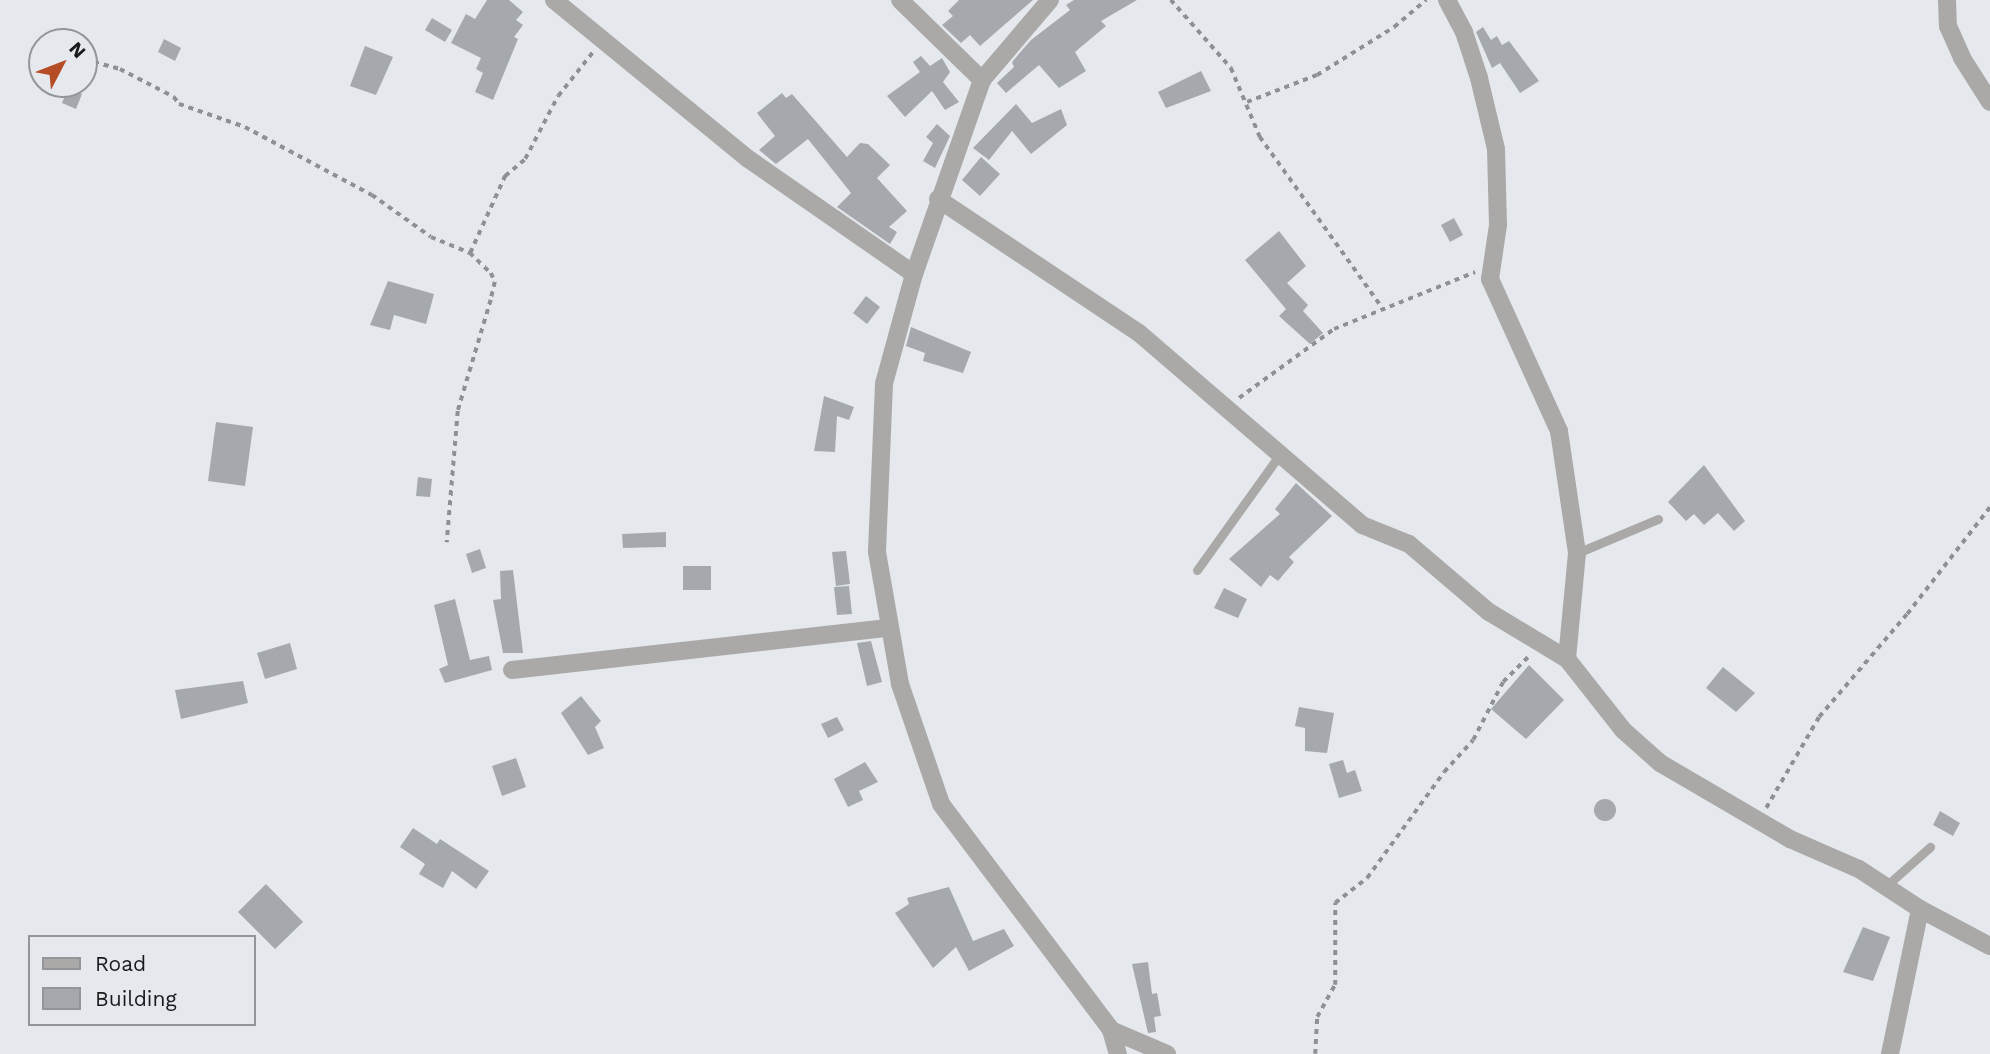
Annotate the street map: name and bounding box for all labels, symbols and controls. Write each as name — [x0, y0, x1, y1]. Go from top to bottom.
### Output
north arrow — [28, 28, 98, 98]
text: N — [64, 37, 91, 63]
legend — [28, 935, 256, 1026]
text: Road — [95, 951, 146, 976]
text: Building — [95, 986, 177, 1011]

